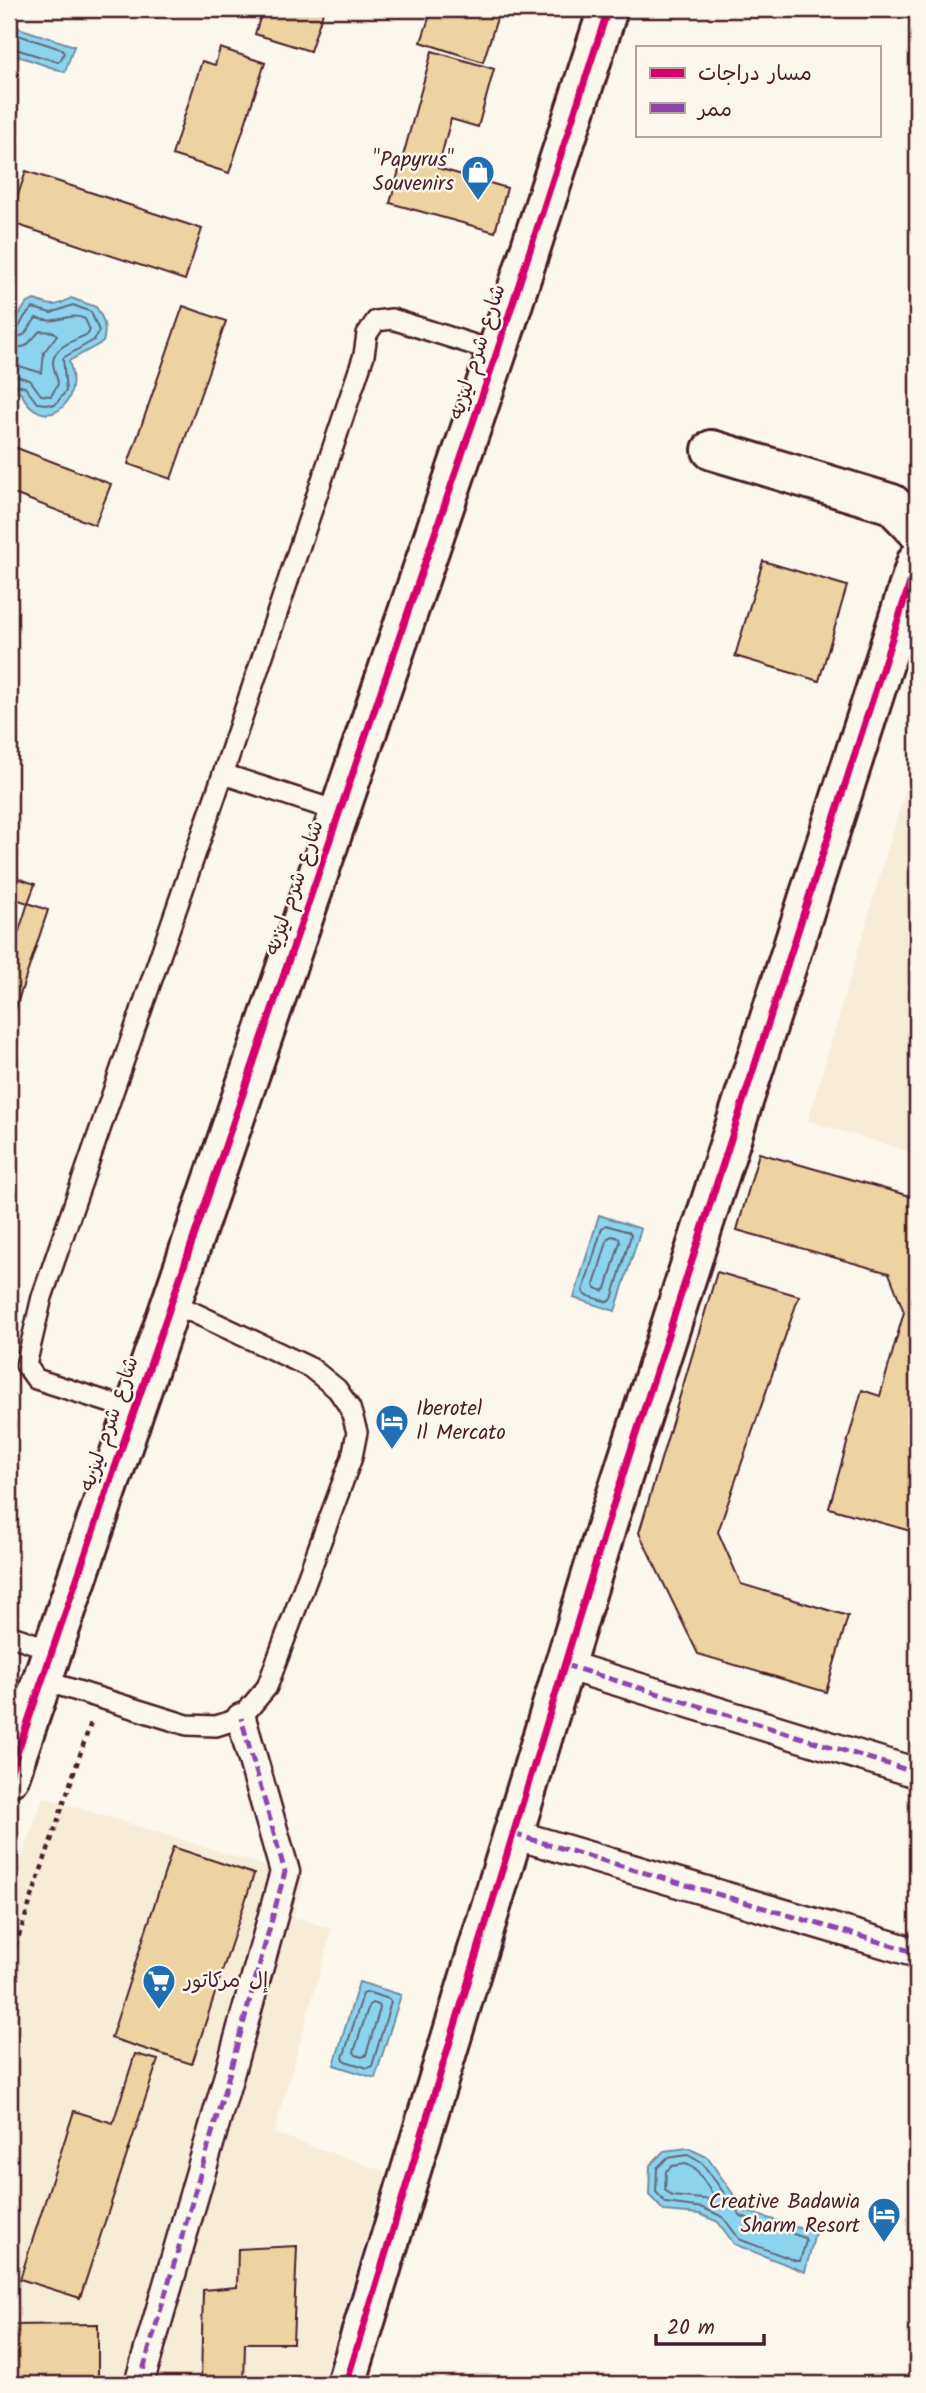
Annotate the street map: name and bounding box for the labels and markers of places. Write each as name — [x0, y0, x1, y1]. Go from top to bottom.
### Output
place label: "Papyrus" Souvenirs — [373, 144, 454, 201]
shop icon: "Papyrus" Souvenirs — [459, 153, 497, 202]
place label: Iberotel Il Mercato — [416, 1393, 506, 1450]
hotel icon: Iberotel Il Mercato — [373, 1402, 411, 1451]
supermarket icon: إل مركاتور — [140, 1962, 178, 2011]
place label: إل مركاتور — [182, 1965, 268, 1998]
place label: Creative Badawia Sharm Resort — [709, 2186, 861, 2243]
hotel icon: Creative Badawia Sharm Resort — [865, 2195, 903, 2244]

